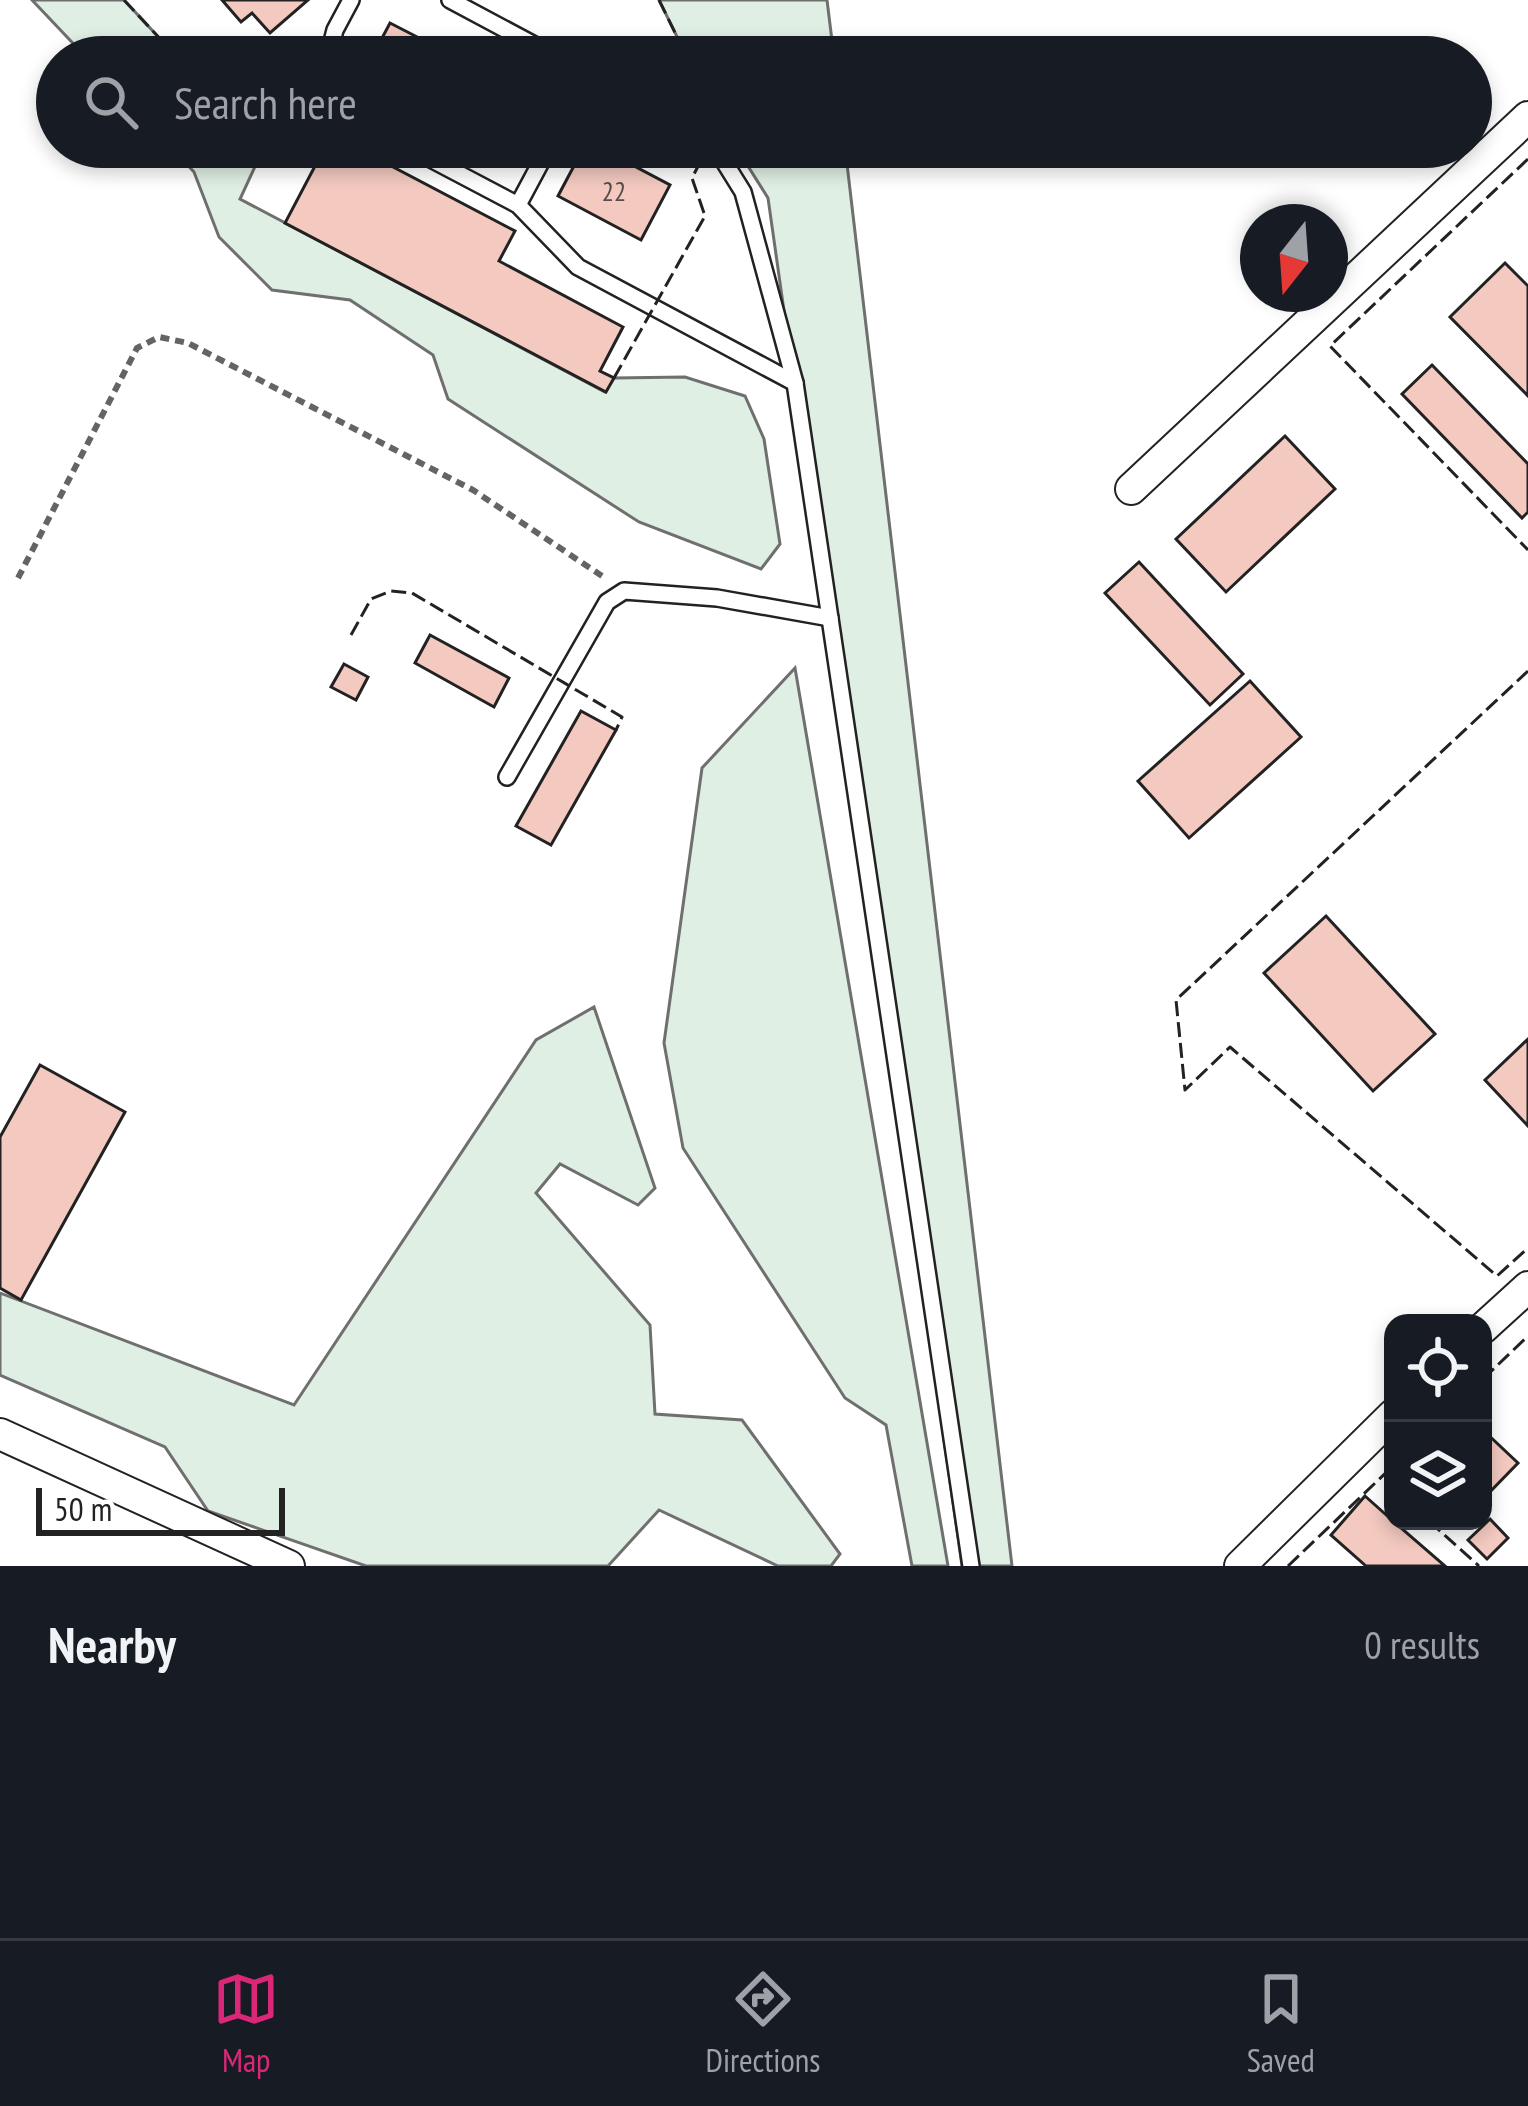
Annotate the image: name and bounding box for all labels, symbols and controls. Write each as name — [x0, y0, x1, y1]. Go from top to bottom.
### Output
search box — [36, 36, 1492, 168]
icon: search — [78, 69, 144, 135]
text: Search here — [174, 73, 357, 131]
house number: 22 — [602, 174, 626, 208]
north arrow — [1240, 204, 1348, 312]
map controls — [1384, 1314, 1492, 1530]
button: locate — [1384, 1314, 1492, 1422]
button: layers — [1384, 1422, 1492, 1530]
scale bar — [36, 1482, 285, 1535]
text: 50 m — [54, 1487, 112, 1530]
text: Nearby — [48, 1611, 176, 1677]
text: 0 results — [1364, 1619, 1480, 1670]
tab: Map — [213, 1966, 279, 2081]
tab: Directions — [706, 1966, 820, 2081]
tab: Saved — [1247, 1966, 1315, 2081]

